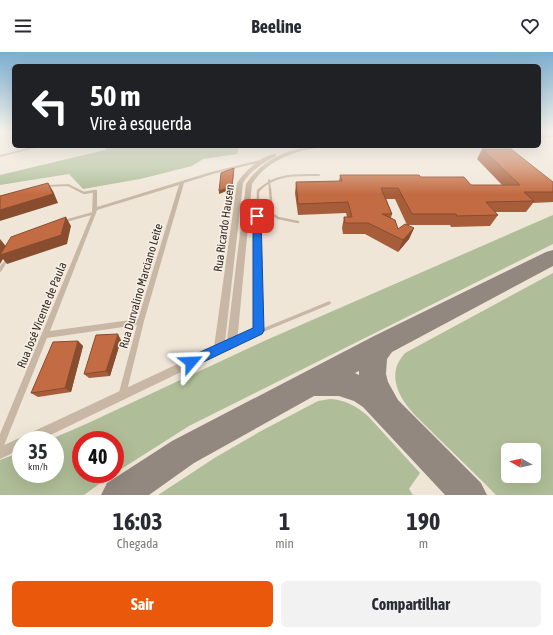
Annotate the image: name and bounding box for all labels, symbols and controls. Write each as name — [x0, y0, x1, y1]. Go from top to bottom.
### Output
icon: menu — [12, 15, 34, 37]
icon: heart — [519, 15, 541, 37]
text: Beeline — [251, 16, 302, 37]
icon: left — [24, 80, 76, 132]
text: 50 m — [90, 80, 140, 112]
text: Vire à esquerda — [90, 113, 192, 134]
street label: Rua Ricardo Hausen — [211, 183, 237, 273]
pin — [240, 199, 274, 233]
icon: arrive — [246, 205, 268, 227]
street label: Rua Durvalino Marciano Leite — [116, 222, 166, 350]
street label: Rua José Vicente de Paula — [14, 260, 70, 370]
position arrow — [170, 341, 212, 383]
speed limit sign: 40 — [72, 431, 124, 483]
text: 35 — [29, 440, 47, 463]
north arrow — [501, 443, 541, 483]
map controls — [501, 443, 541, 483]
text: km/h — [28, 461, 48, 472]
text: 16:03 — [113, 508, 163, 535]
text: 1 — [279, 508, 290, 535]
text: 190 — [407, 508, 440, 535]
text: Chegada — [117, 536, 158, 551]
text: min — [275, 536, 294, 551]
text: m — [419, 536, 428, 551]
button: Sair — [12, 581, 273, 627]
button: Compartilhar — [281, 581, 541, 627]

